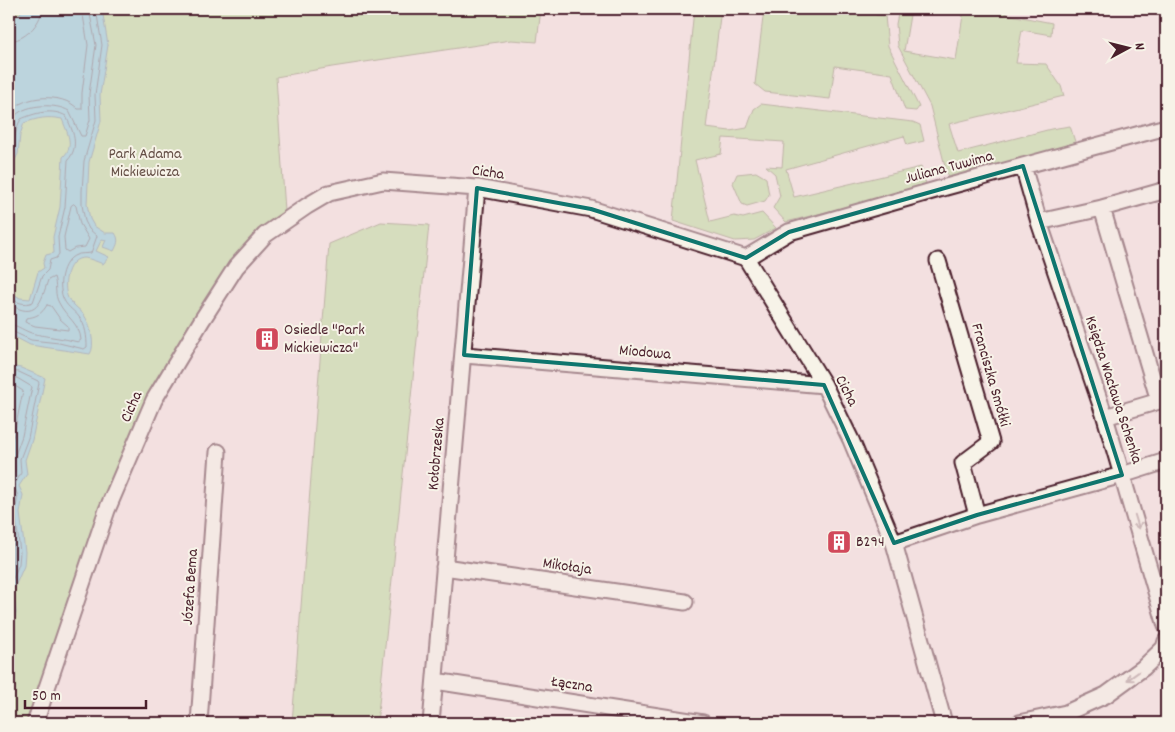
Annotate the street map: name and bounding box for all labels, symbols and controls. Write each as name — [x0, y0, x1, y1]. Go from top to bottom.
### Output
north arrow — [1102, 22, 1152, 72]
text: N — [1129, 42, 1149, 51]
park label: Park Adama Mickiewicza — [108, 143, 182, 184]
street label: Juliana Tuwima — [902, 145, 996, 191]
street label: Cicha — [471, 159, 506, 187]
street label: Księdza Wacława Schenka — [1078, 313, 1148, 467]
place label: Osiedle "Park Mickiewicza" — [284, 319, 365, 360]
street label: Franciszka Smółki — [964, 321, 1016, 429]
building icon: Osiedle "Park Mickiewicza" — [254, 326, 280, 352]
street label: Miodowa — [618, 339, 672, 367]
street label: Cicha — [828, 371, 864, 411]
street label: Cicha — [115, 387, 149, 426]
street label: Kołobrzeska — [422, 416, 452, 491]
one-way arrow — [1132, 514, 1142, 530]
building icon: B294 — [826, 529, 852, 555]
place label: B294 — [856, 531, 885, 554]
street label: Józefa Bema — [177, 548, 205, 626]
street label: Mikołaja — [541, 552, 593, 582]
street label: Łączna — [549, 670, 595, 700]
one-way arrow — [1126, 671, 1140, 681]
scale bar — [25, 677, 146, 709]
text: 50 m — [32, 686, 61, 708]

